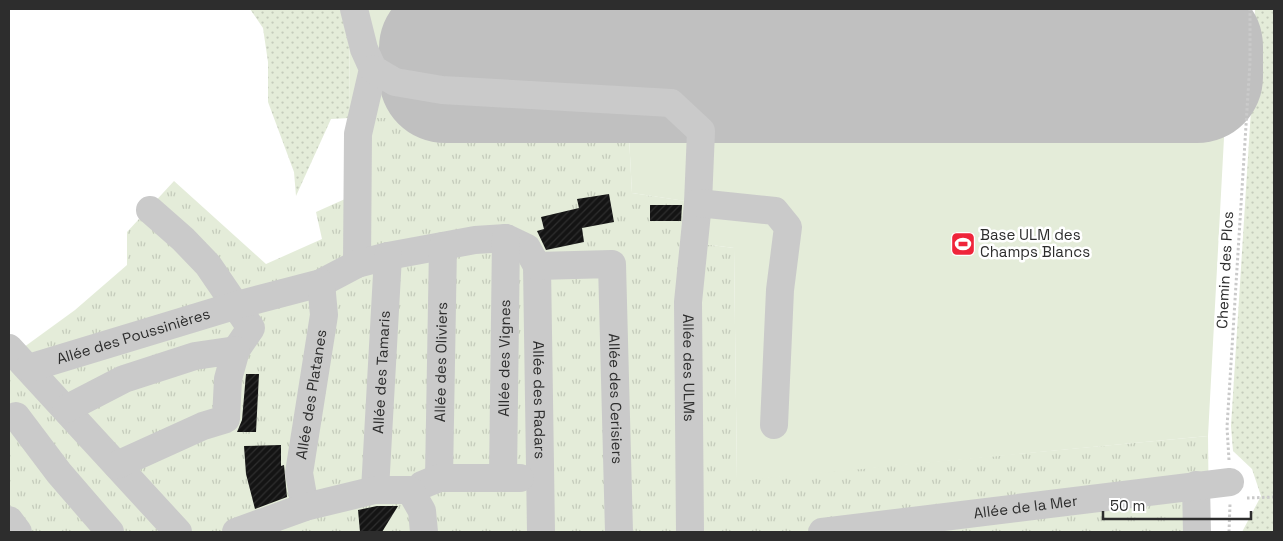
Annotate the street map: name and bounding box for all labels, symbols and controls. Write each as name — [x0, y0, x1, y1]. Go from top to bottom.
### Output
street label: Chemin des Plos — [1212, 211, 1237, 329]
place label: Base ULM des Champs Blancs — [980, 225, 1090, 261]
sports icon: Base ULM des Champs Blancs — [950, 231, 976, 257]
street label: Allée des Vignes — [494, 299, 514, 417]
street label: Allée des Oliviers — [430, 302, 451, 422]
street label: Allée des Poussinières — [54, 304, 212, 368]
street label: Allée des Tamaris — [368, 310, 394, 434]
street label: Allée des ULMs — [679, 314, 699, 422]
street label: Allée des Platanes — [291, 328, 331, 461]
street label: Allée des Cerisiers — [605, 333, 627, 464]
street label: Allée des Radars — [529, 341, 550, 459]
scale bar — [1103, 488, 1250, 520]
street label: Allée de la Mer — [972, 491, 1079, 522]
text: 50 m — [1110, 496, 1145, 515]

